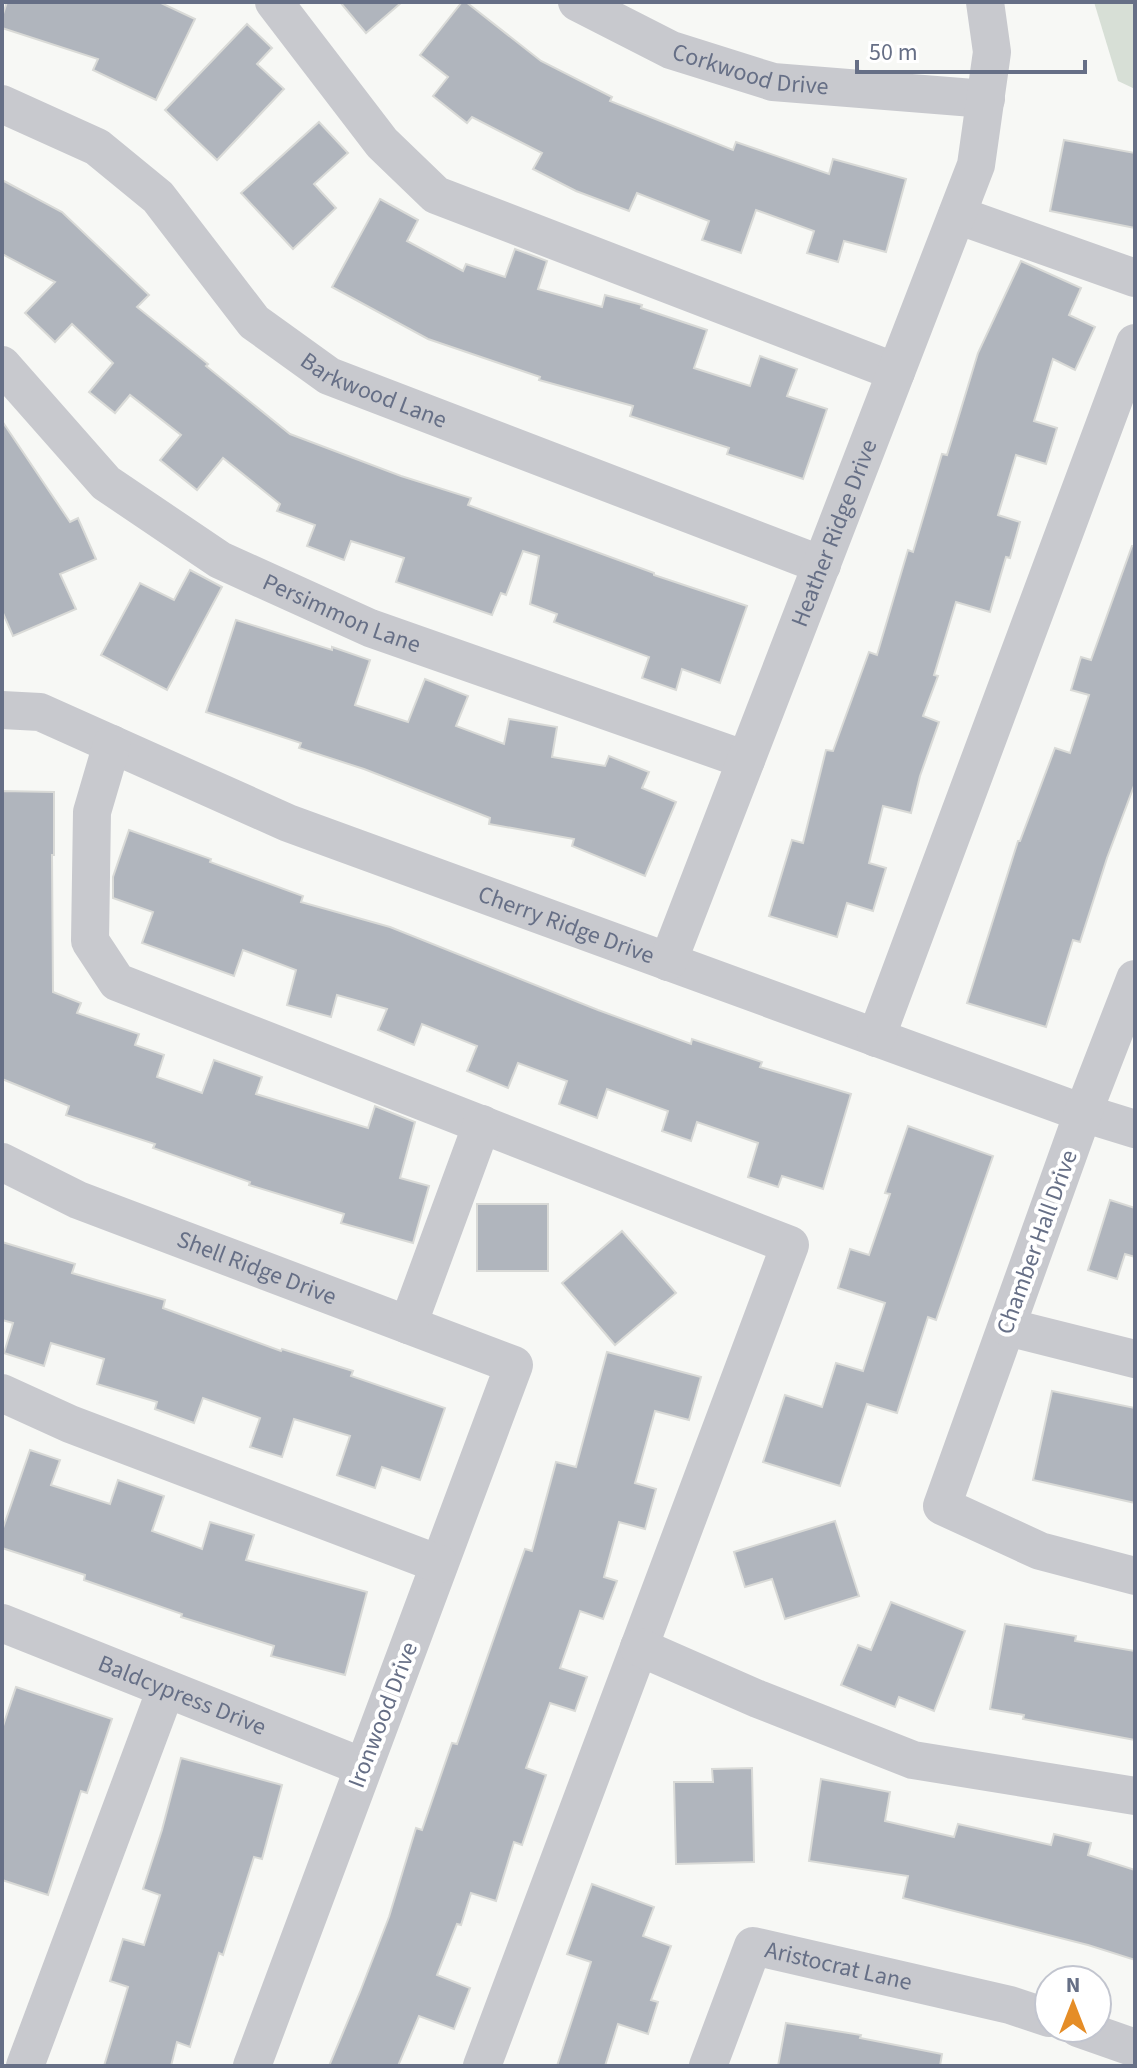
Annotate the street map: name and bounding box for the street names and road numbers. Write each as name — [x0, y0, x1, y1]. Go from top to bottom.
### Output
street label: Corkwood Drive — [668, 34, 830, 104]
street label: Barkwood Lane — [293, 343, 452, 437]
street label: Heather Ridge Drive — [782, 434, 886, 632]
street label: Persimmon Lane — [257, 564, 426, 662]
street label: Cherry Ridge Drive — [473, 876, 659, 973]
street label: Chamber Hall Drive — [987, 1145, 1087, 1339]
street label: Shell Ridge Drive — [172, 1221, 342, 1314]
street label: Ironwood Drive — [339, 1637, 427, 1793]
street label: Baldcypress Drive — [93, 1646, 271, 1744]
street label: Aristocrat Lane — [762, 1932, 916, 1999]

